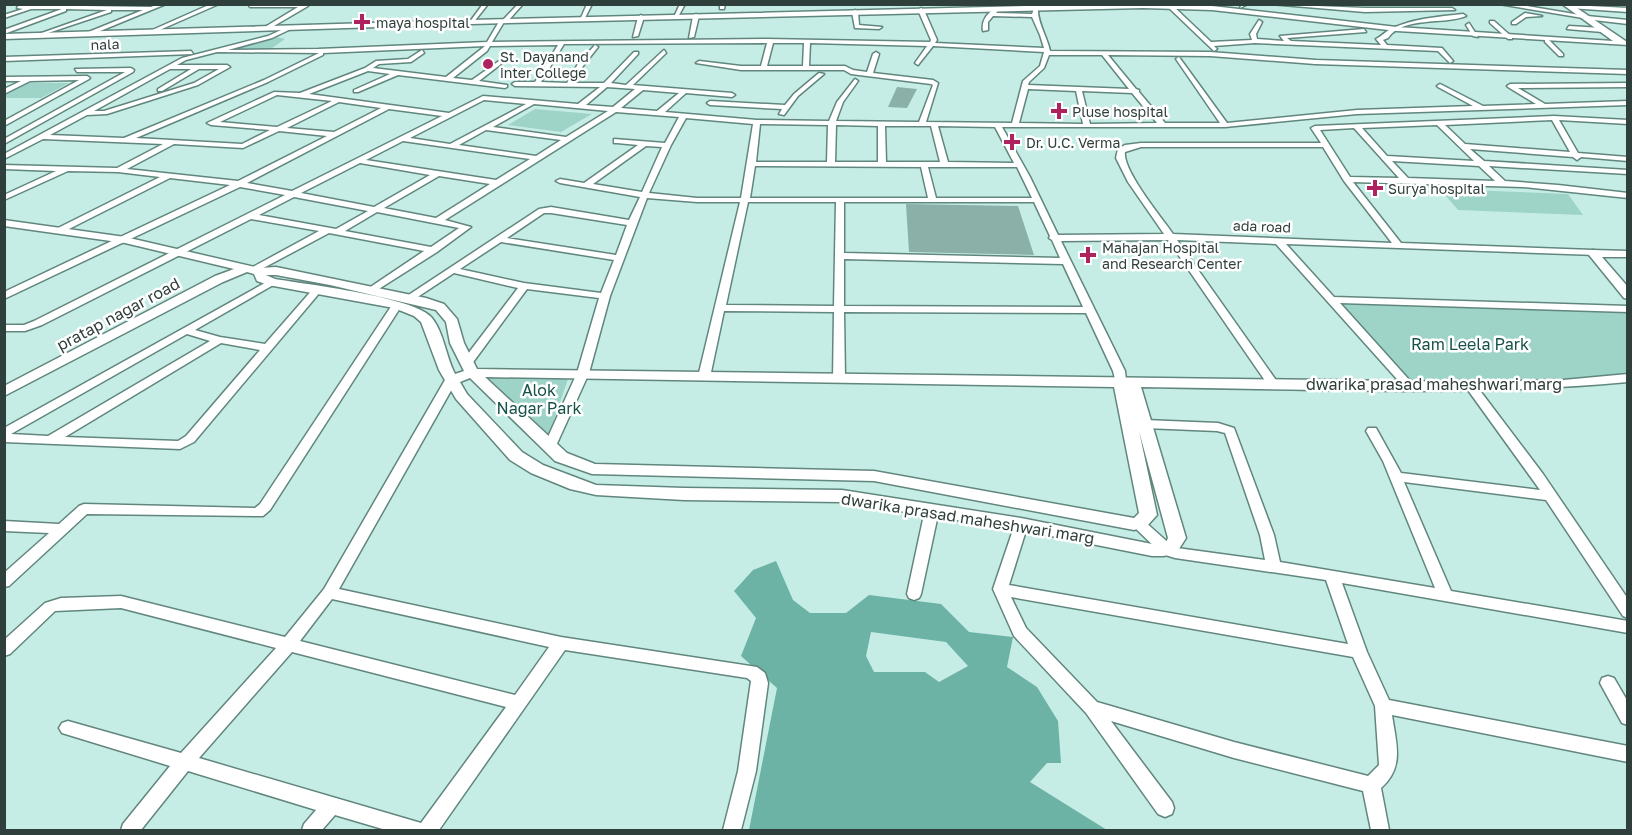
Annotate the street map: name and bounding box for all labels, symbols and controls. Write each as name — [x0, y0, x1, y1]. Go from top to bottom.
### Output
marker: maya hospital — [353, 13, 371, 31]
place label: maya hospital — [376, 14, 470, 31]
street label: nala — [90, 35, 120, 53]
place label: St. Dayanand inter College — [500, 48, 589, 81]
marker: St. Dayanand inter College — [481, 57, 495, 71]
marker: Pluse hospital — [1050, 102, 1068, 120]
place label: Pluse hospital — [1072, 103, 1168, 120]
marker: Dr. U.C. Verma — [1003, 133, 1021, 151]
place label: Dr. U.C. Verma — [1026, 134, 1120, 151]
marker: Surya hospital — [1366, 179, 1384, 197]
place label: Surya hospital — [1388, 180, 1485, 197]
street label: ada road — [1233, 216, 1291, 236]
place label: Mahajan Hospital and Research Center — [1102, 239, 1242, 272]
marker: Mahajan Hospital and Research Center — [1079, 246, 1097, 264]
street label: pratap nagar road — [53, 273, 183, 355]
park label: Ram Leela Park — [1411, 334, 1529, 354]
street label: dwarika prasad maheshwari marg — [1306, 374, 1562, 394]
park label: Alok Nagar Park — [497, 380, 581, 418]
street label: dwarika prasad maheshwari marg — [840, 488, 1096, 548]

